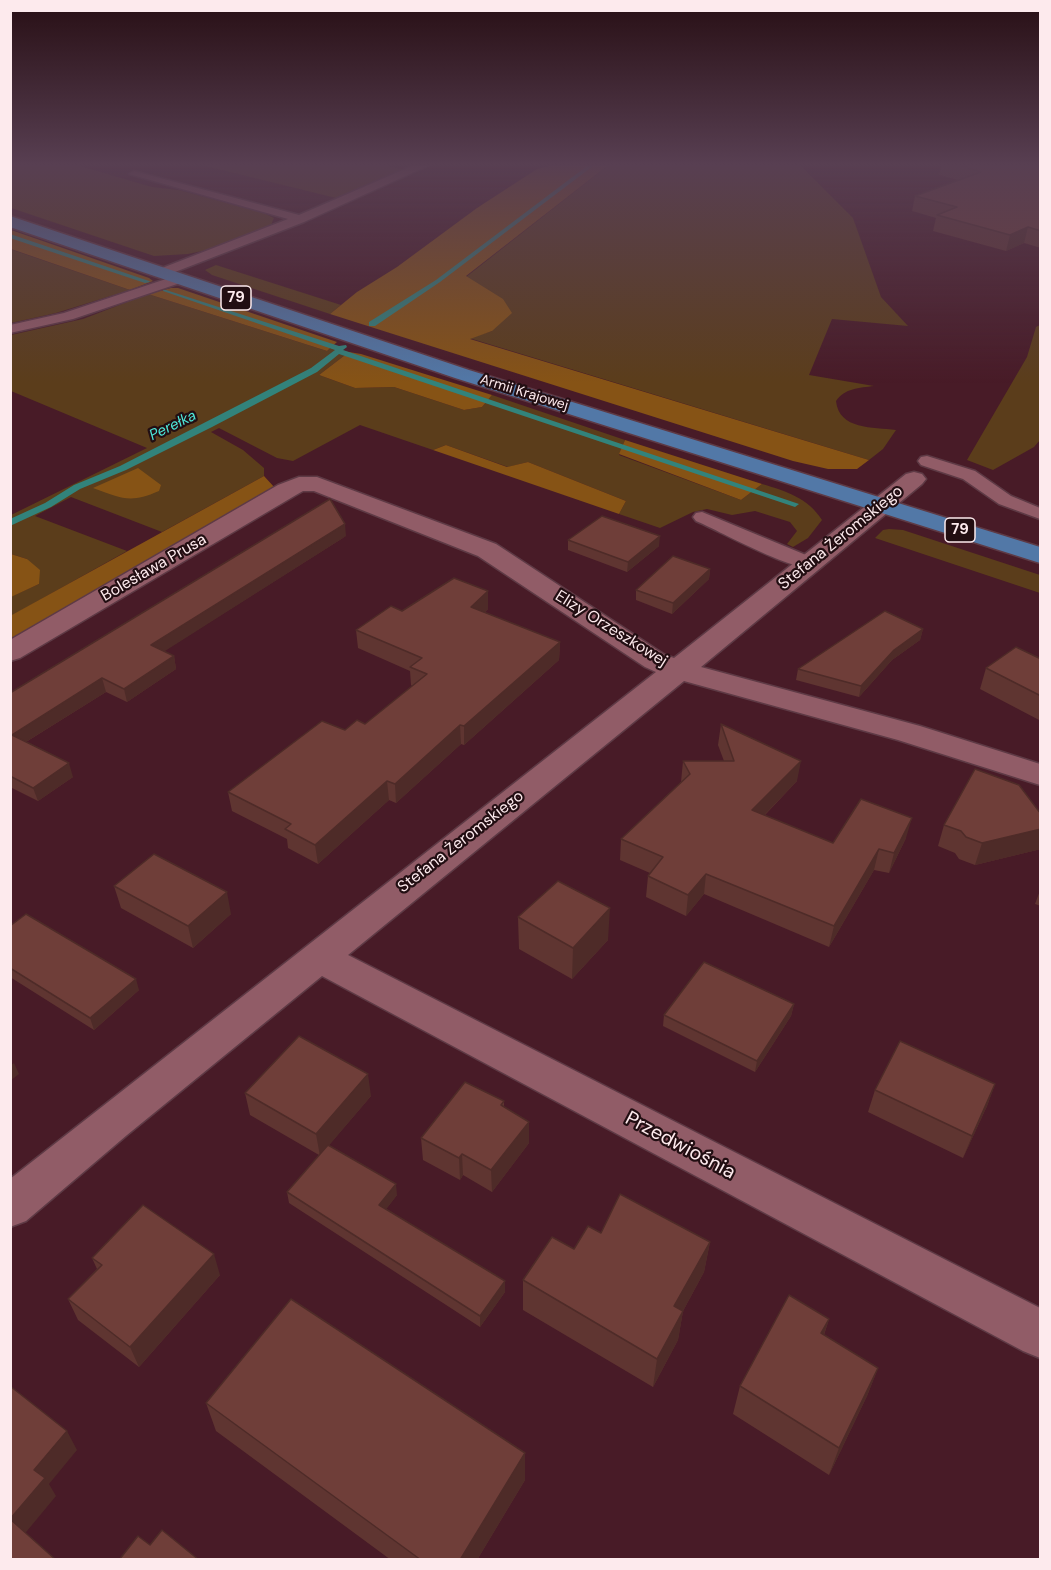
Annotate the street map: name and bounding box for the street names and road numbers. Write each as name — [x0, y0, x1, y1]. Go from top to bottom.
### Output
road number: 79 — [221, 286, 251, 310]
street label: Armii Krajowej — [478, 372, 570, 414]
street label: Stefana Żeromskiego — [775, 482, 907, 594]
road number: 79 — [945, 518, 975, 542]
street label: Bolesława Prusa — [98, 530, 210, 606]
street label: Elizy Orzeszkowej — [551, 587, 671, 671]
street label: Stefana Żeromskiego — [394, 787, 528, 897]
street label: Przedwiośnia — [621, 1107, 739, 1185]

